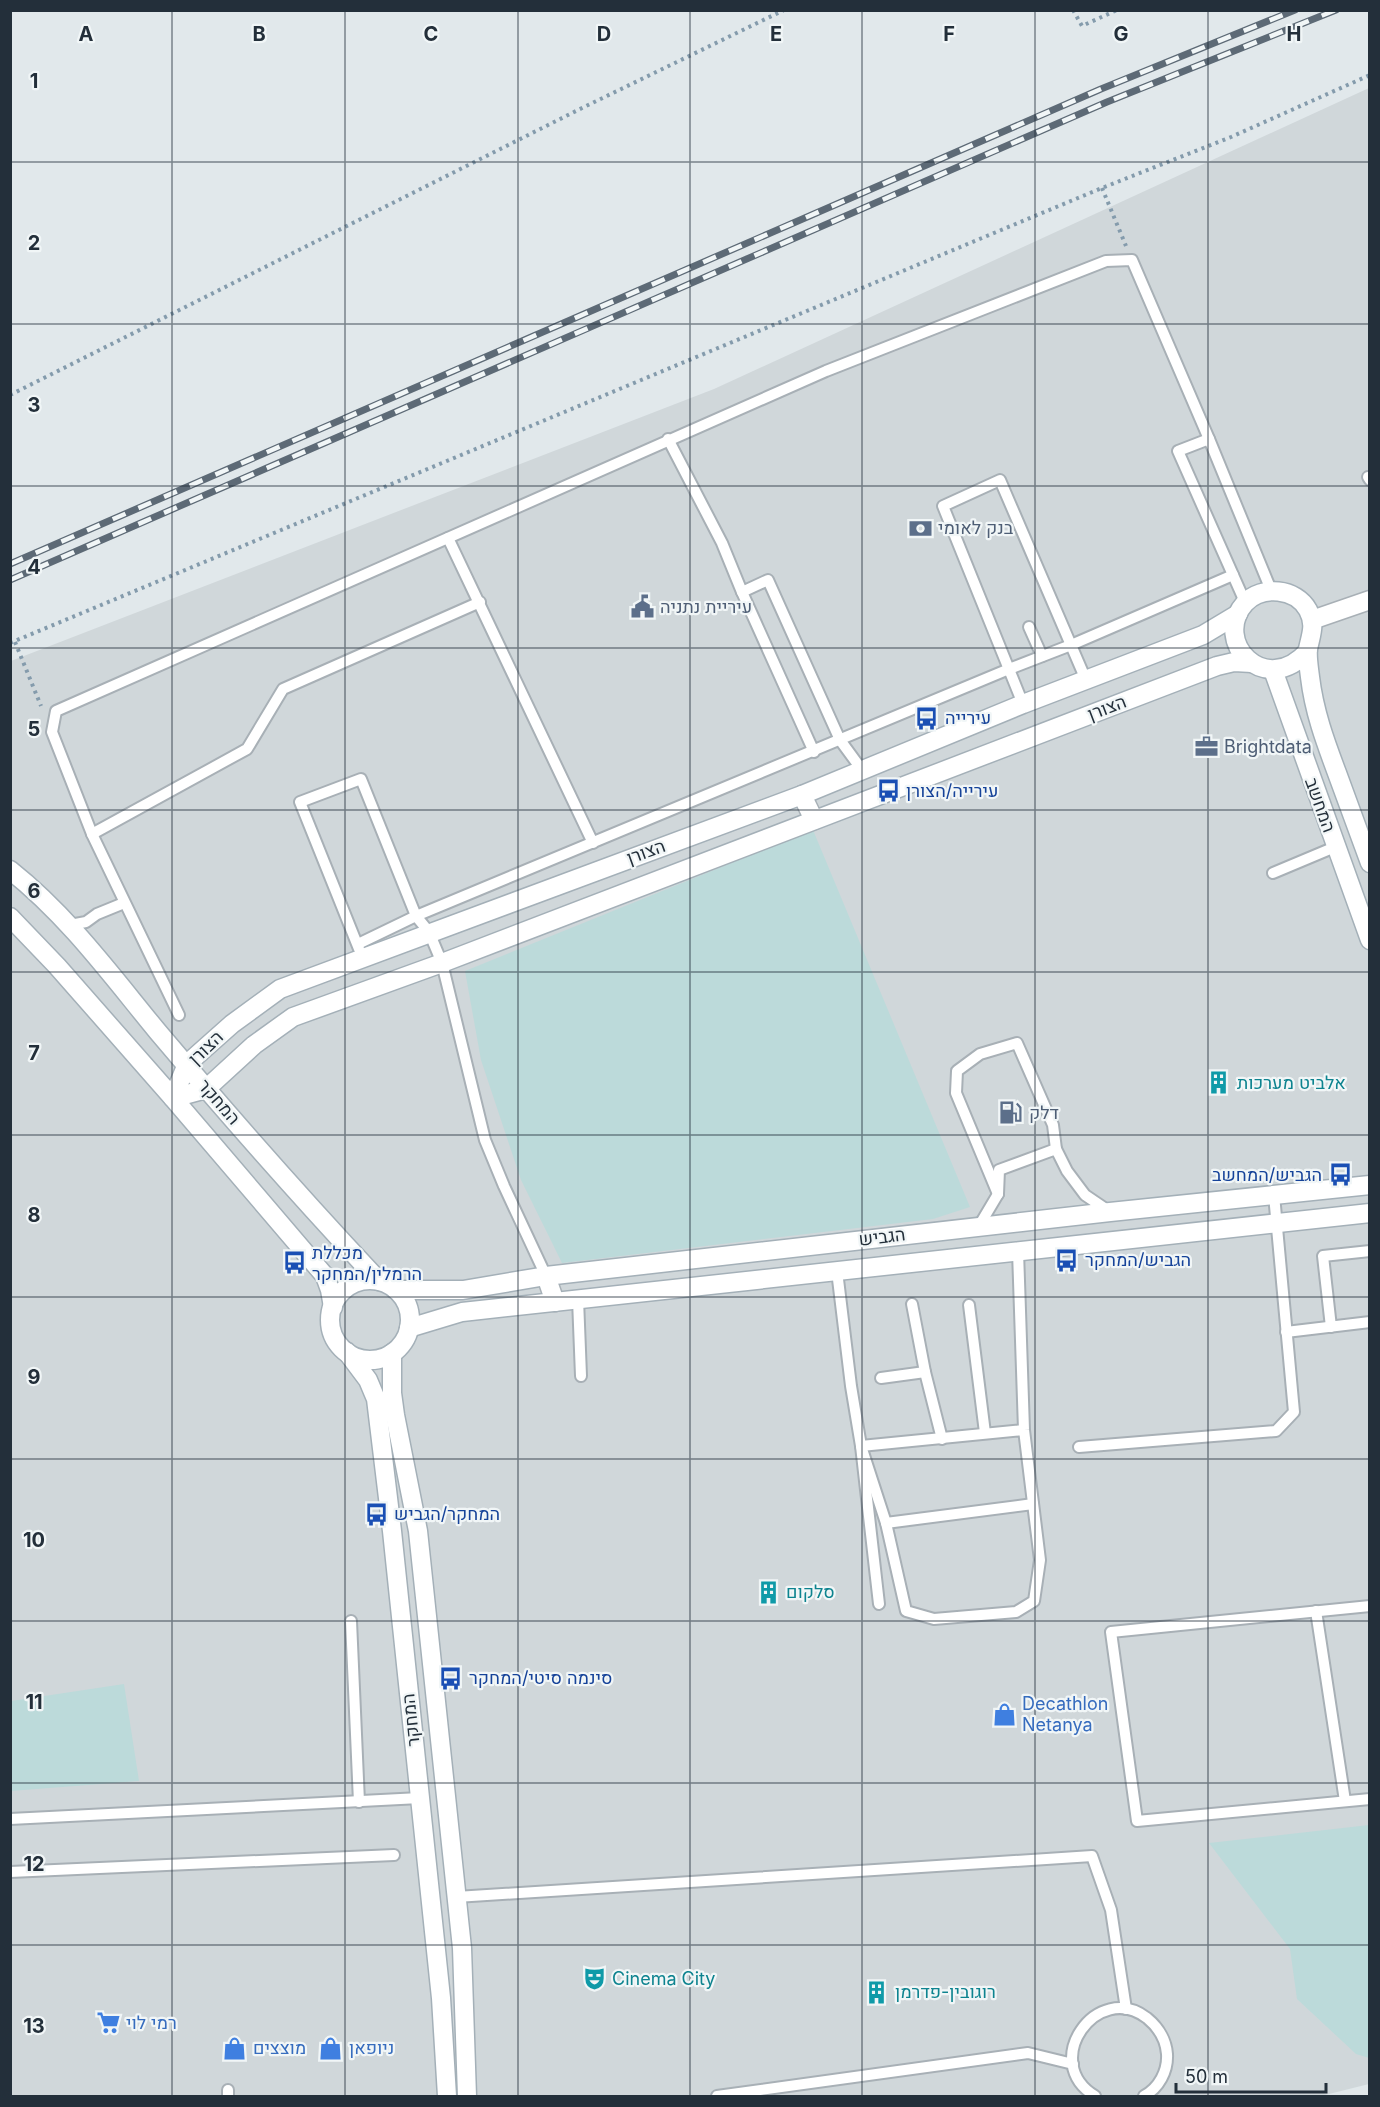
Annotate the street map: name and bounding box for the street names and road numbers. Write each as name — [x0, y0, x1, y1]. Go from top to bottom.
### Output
street label: הצורן — [1085, 691, 1129, 724]
street label: המחשב — [1301, 775, 1340, 835]
street label: הצורן — [624, 835, 668, 868]
street label: הצורן — [184, 1026, 227, 1069]
street label: המחקר — [194, 1075, 245, 1129]
street label: הגביש — [857, 1223, 906, 1250]
street label: המחקר — [397, 1693, 424, 1747]

